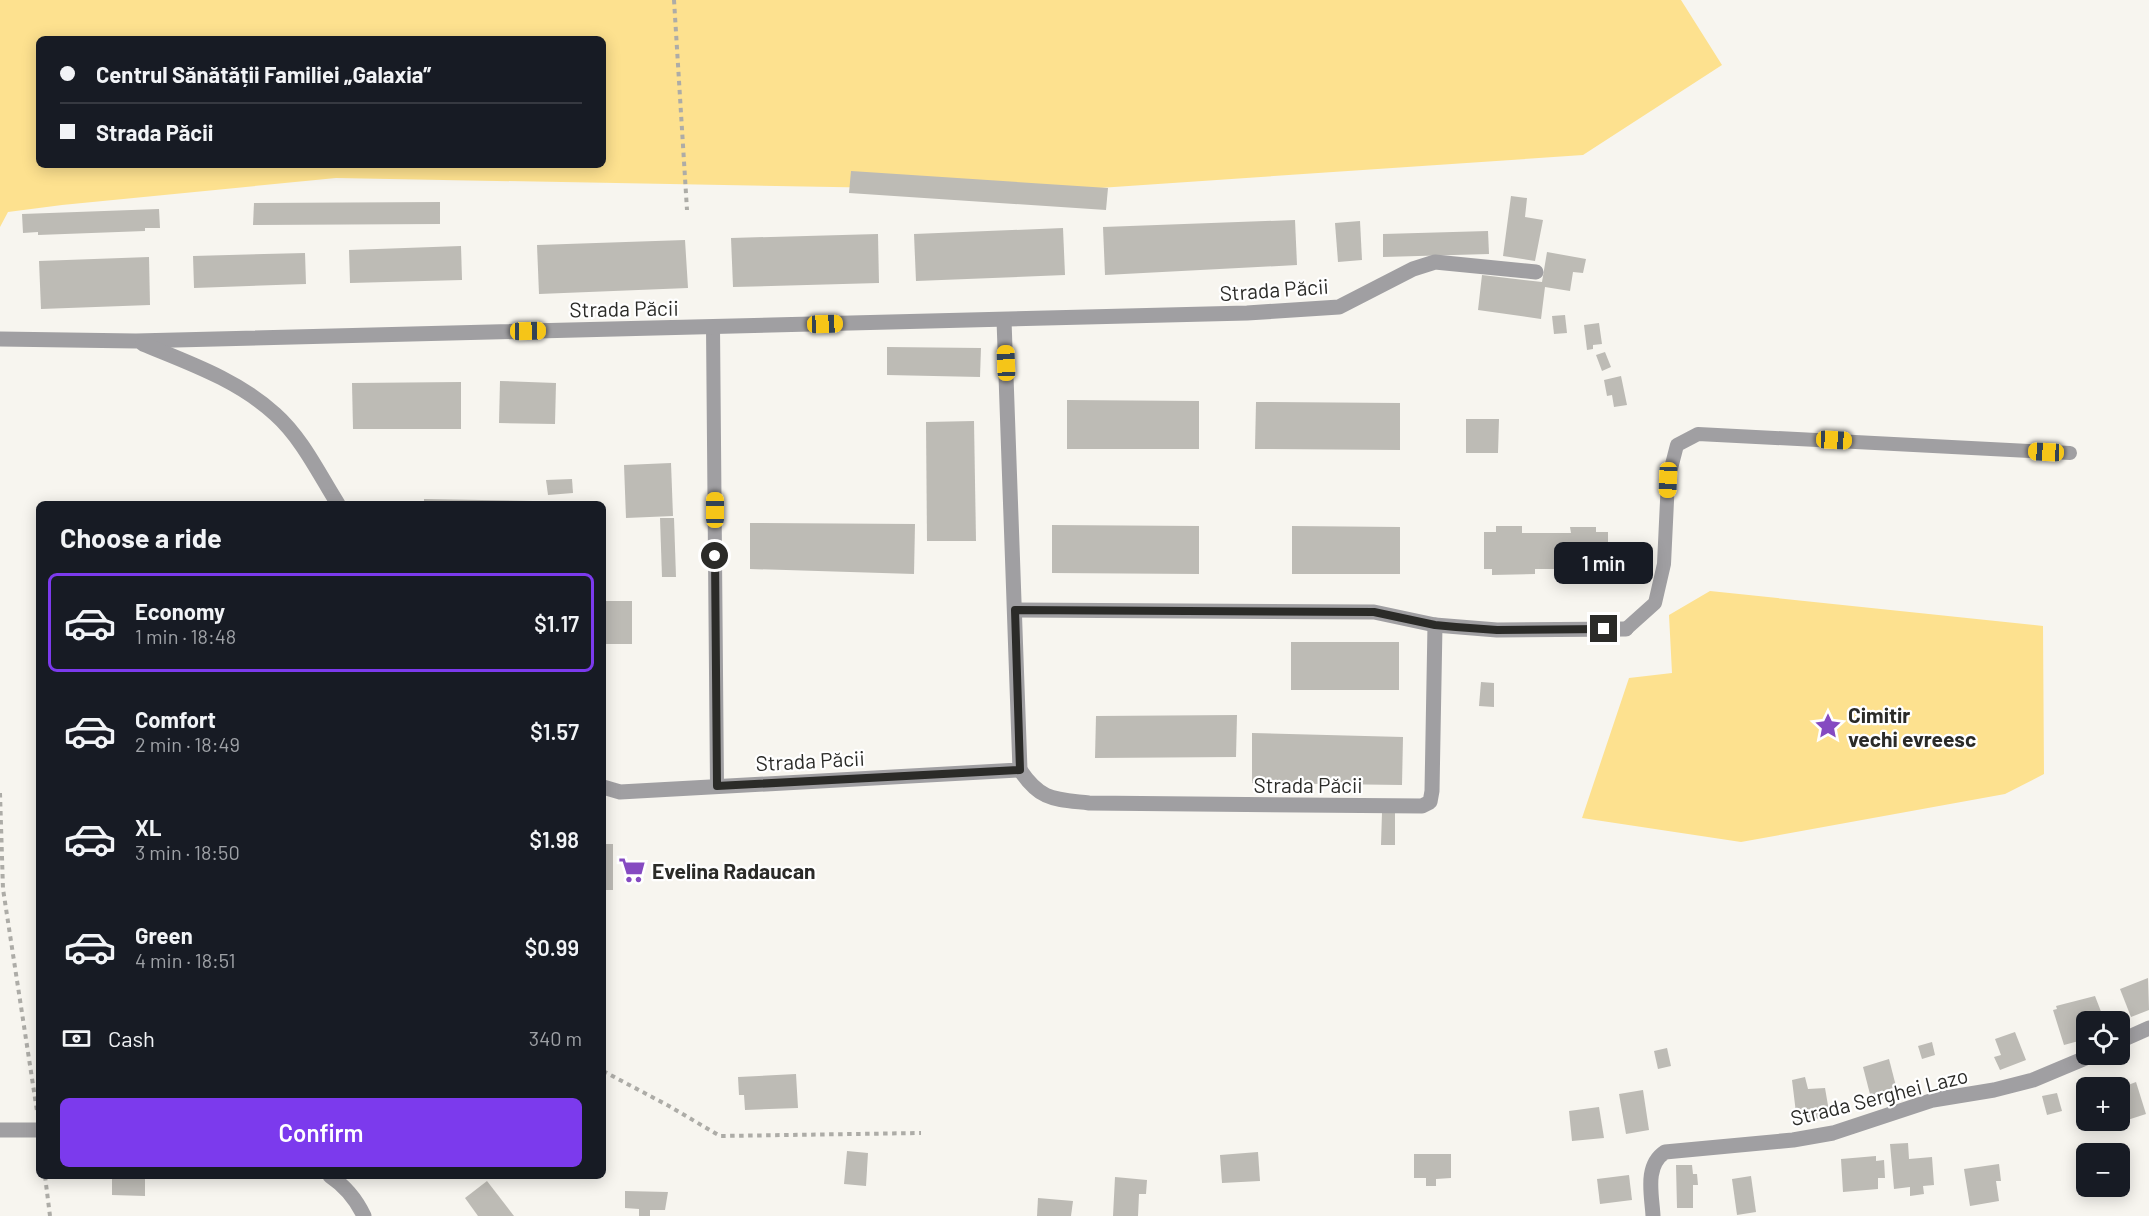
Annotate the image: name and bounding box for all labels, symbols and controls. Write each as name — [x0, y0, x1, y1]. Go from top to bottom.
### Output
text: Centrul Sănătății Familiei „Galaxia” — [96, 61, 431, 87]
text: Strada Păcii — [96, 119, 213, 145]
street label: Strada Păcii — [1219, 273, 1329, 305]
street label: Strada Păcii — [569, 295, 679, 321]
car — [807, 314, 843, 334]
car — [510, 322, 546, 340]
car — [996, 345, 1016, 381]
car — [1816, 430, 1852, 450]
car — [2028, 442, 2064, 462]
car — [1658, 462, 1678, 498]
car — [706, 492, 724, 528]
text: Choose a ride — [60, 521, 222, 553]
route start — [701, 542, 728, 569]
callout: 1 min — [1554, 542, 1654, 584]
text: 1 min — [1582, 551, 1625, 575]
icon: car — [63, 596, 117, 650]
text: Economy — [135, 598, 225, 624]
text: $1.17 — [534, 610, 579, 636]
route end — [1590, 615, 1617, 642]
text: 1 min · 18:48 — [135, 624, 236, 648]
place label: Cimitir vechi evreesc — [1848, 702, 1976, 751]
icon: car — [63, 704, 117, 758]
text: Comfort — [135, 706, 216, 732]
place icon: Cimitir vechi evreesc — [1813, 711, 1843, 741]
text: $1.57 — [530, 718, 579, 744]
text: 2 min · 18:49 — [135, 732, 240, 756]
street label: Strada Păcii — [755, 745, 865, 775]
street label: Strada Păcii — [1253, 772, 1363, 797]
icon: car — [63, 812, 117, 866]
text: XL — [135, 814, 161, 840]
text: $1.98 — [529, 826, 579, 852]
text: 3 min · 18:50 — [135, 840, 240, 864]
supermarket icon: Evelina Radaucan — [617, 855, 647, 885]
place label: Evelina Radaucan — [652, 858, 815, 883]
icon: car — [63, 920, 117, 974]
text: Green — [135, 922, 193, 948]
text: $0.99 — [525, 934, 579, 960]
text: 4 min · 18:51 — [135, 948, 236, 972]
map controls — [2076, 1011, 2130, 1197]
button: locate — [2076, 1011, 2130, 1065]
icon: cash — [60, 1022, 93, 1055]
text: Cash — [108, 1025, 155, 1051]
text: 340 m — [529, 1026, 582, 1050]
street label: Strada Serghei Lazo — [1788, 1062, 1970, 1130]
button: + — [2076, 1077, 2130, 1131]
button: Confirm — [60, 1098, 582, 1167]
button: − — [2076, 1143, 2130, 1197]

